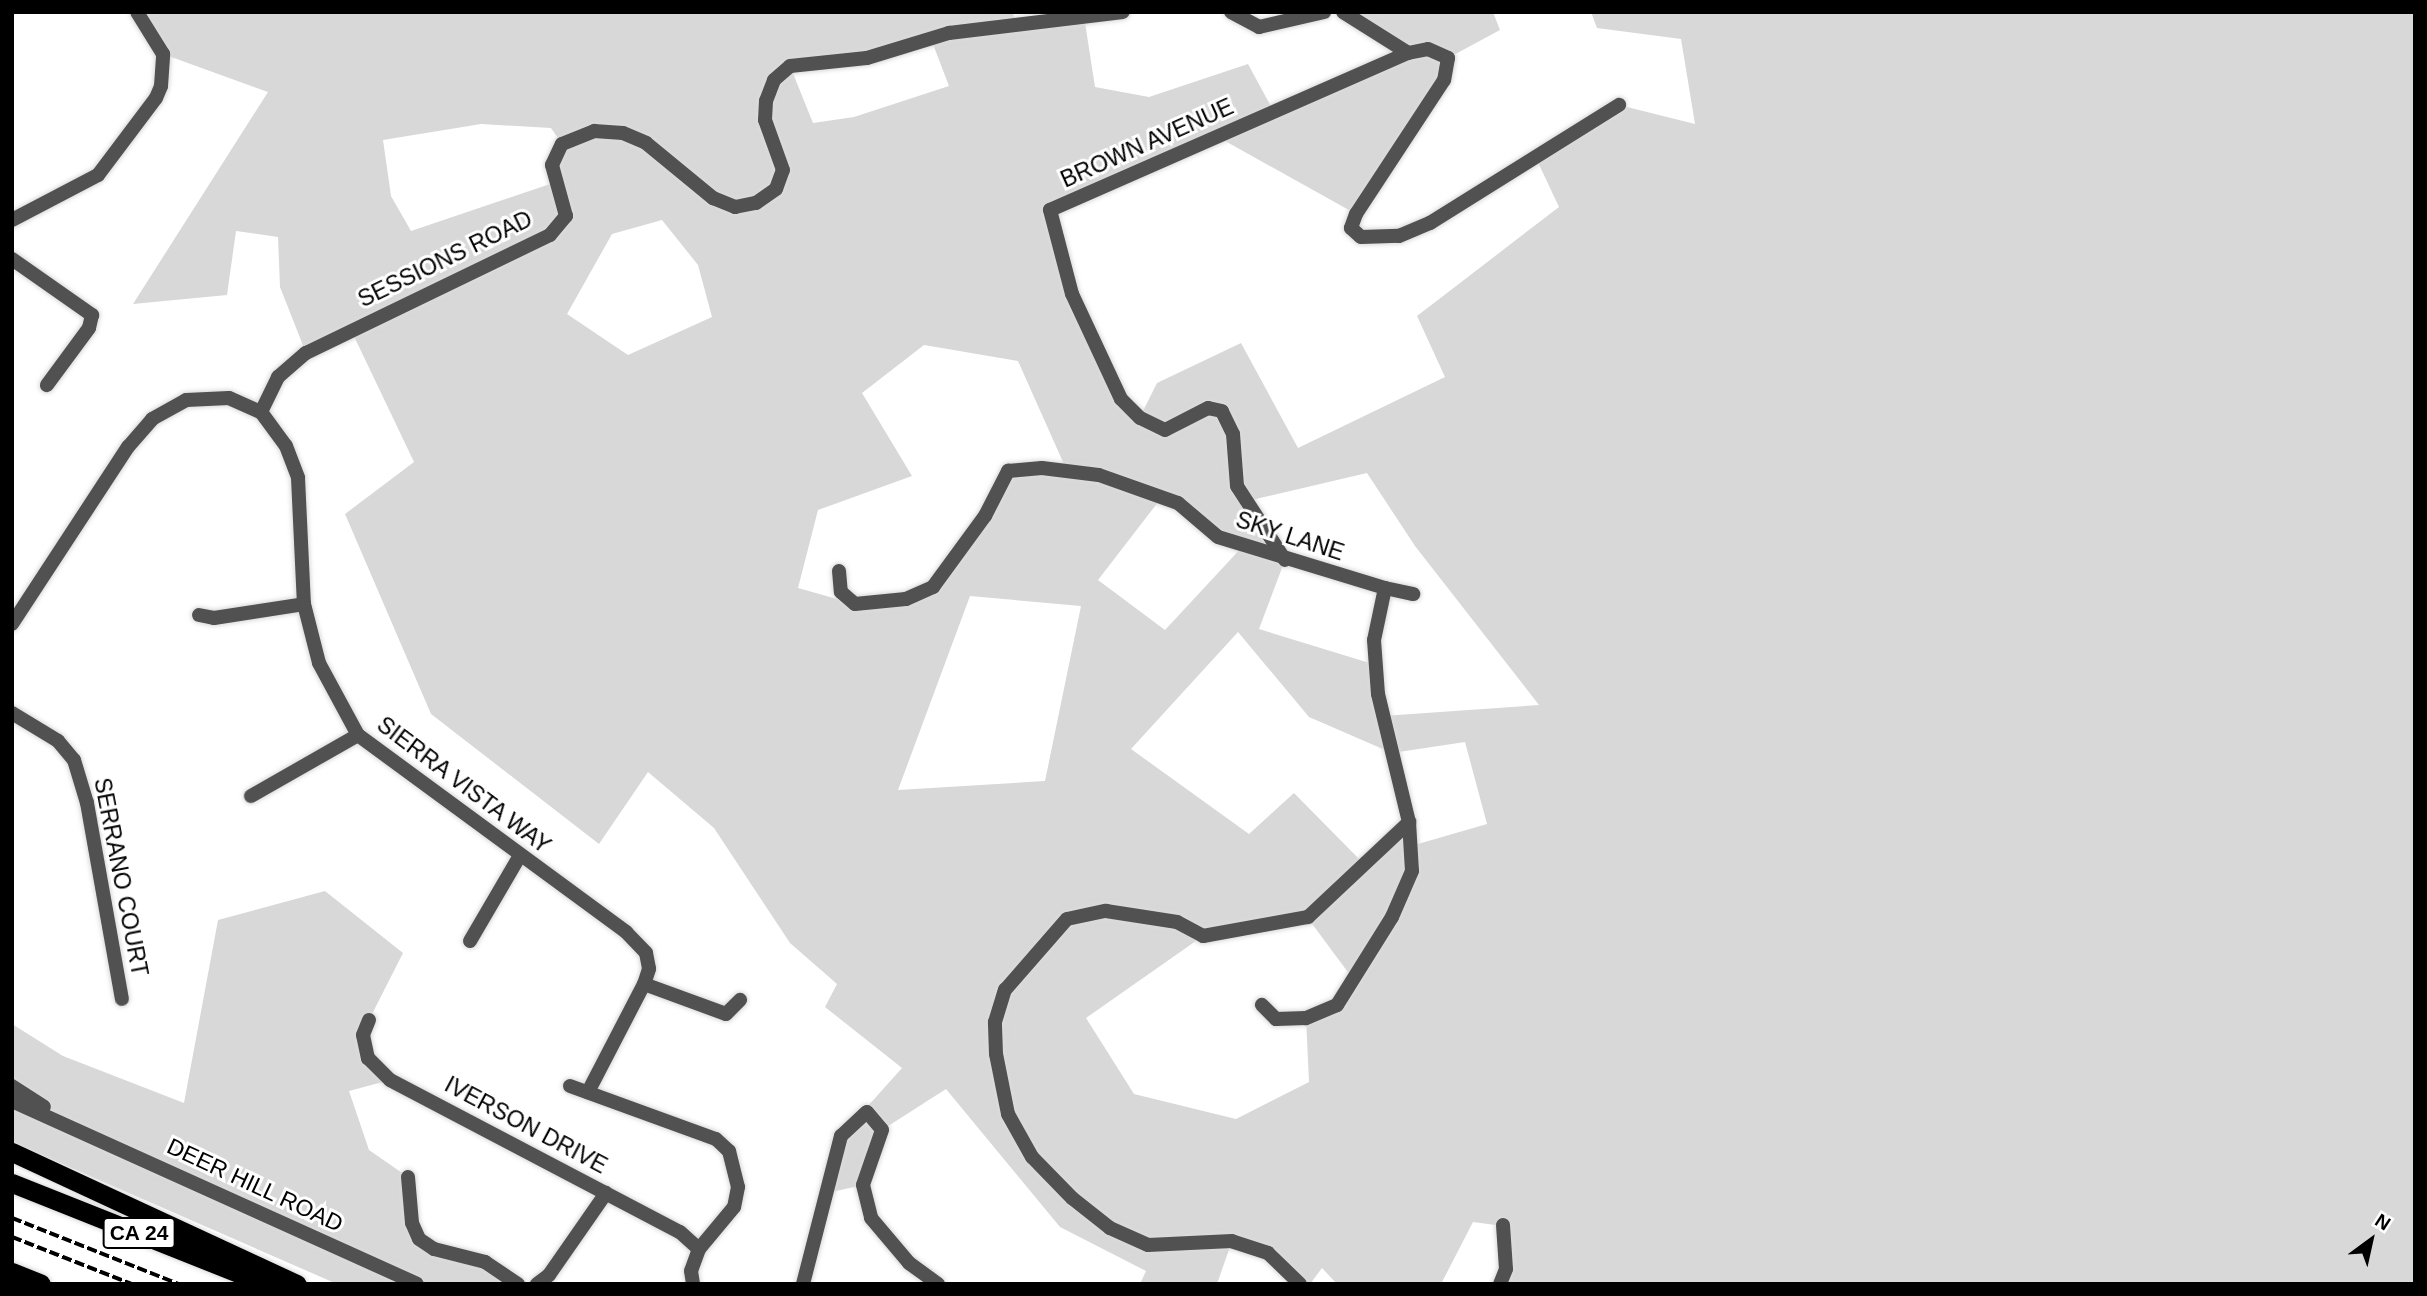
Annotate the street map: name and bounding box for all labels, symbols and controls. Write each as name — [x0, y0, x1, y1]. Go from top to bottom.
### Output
street label: BROWN AVENUE — [1056, 92, 1238, 194]
street label: SESSIONS ROAD — [353, 205, 537, 313]
street label: SKY LANE — [1232, 505, 1348, 567]
street label: SIERRA VISTA WAY — [371, 710, 557, 860]
street label: SERRANO COURT — [88, 775, 154, 979]
street label: IVERSON DRIVE — [440, 1071, 612, 1179]
street label: DEER HILL ROAD — [162, 1132, 348, 1238]
north arrow — [2336, 1205, 2406, 1275]
text: N — [2371, 1209, 2394, 1235]
road number: CA 24 — [100, 1216, 178, 1250]

